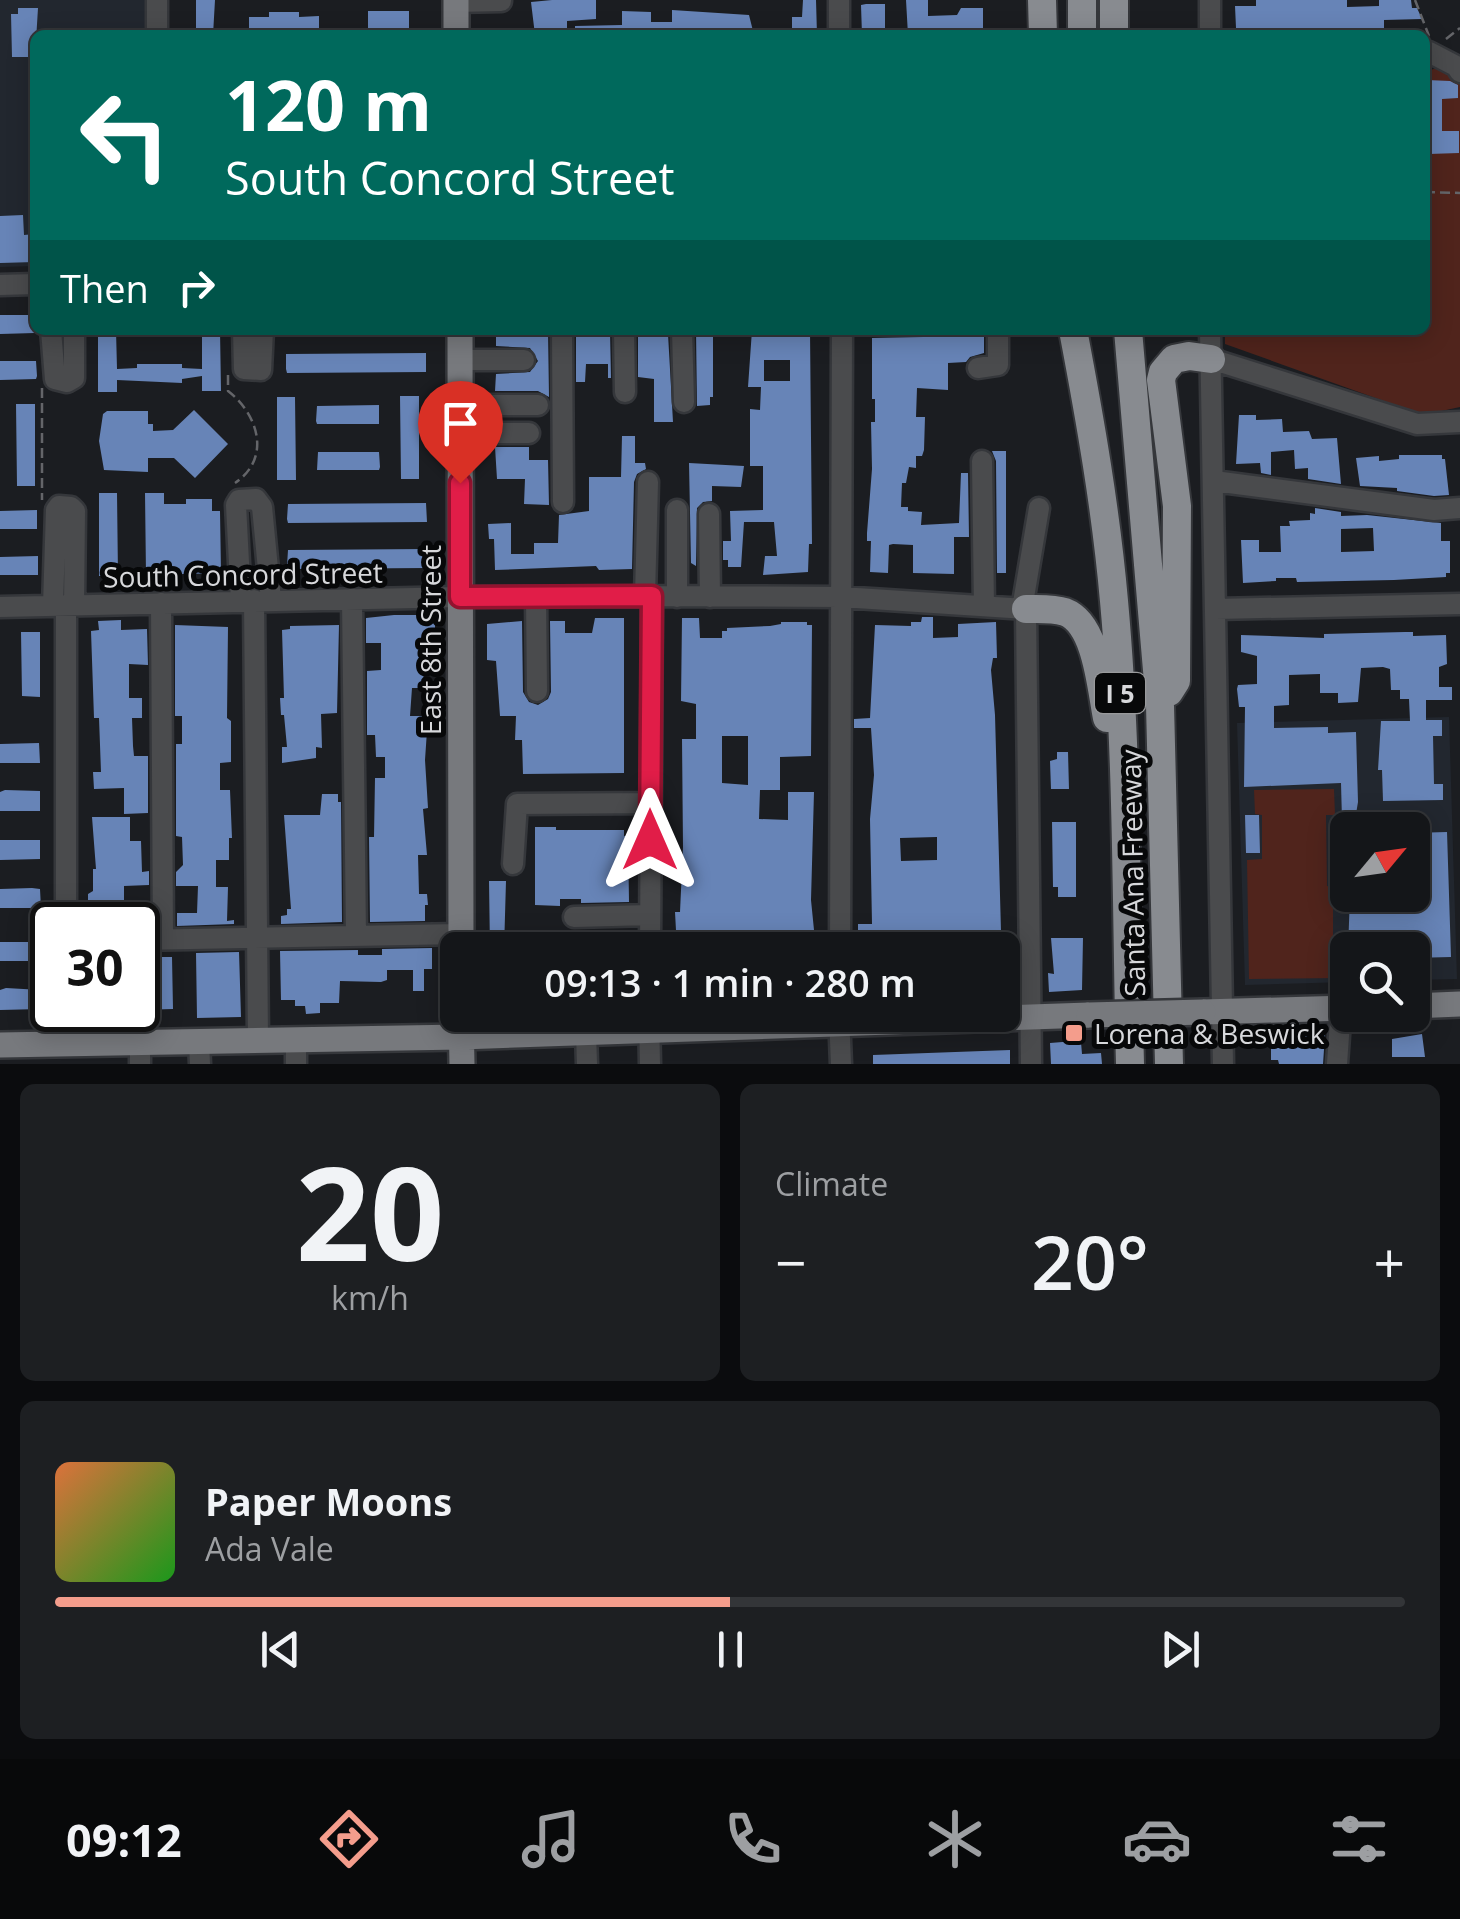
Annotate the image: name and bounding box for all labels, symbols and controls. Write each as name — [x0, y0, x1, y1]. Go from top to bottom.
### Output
text: 120 m — [225, 56, 432, 152]
icon: left — [60, 70, 190, 200]
text: South Concord Street — [225, 147, 675, 208]
icon: right — [169, 260, 224, 315]
text: Then — [60, 262, 149, 314]
pin — [418, 381, 503, 484]
icon: arrive — [433, 396, 488, 451]
street label: East 8th Street — [411, 545, 449, 735]
street label: South Concord Street — [103, 553, 383, 595]
road number: I 5 — [1095, 673, 1145, 713]
street label: Santa Ana Freeway — [1111, 748, 1153, 997]
position arrow — [598, 788, 702, 892]
north arrow — [1330, 812, 1430, 912]
map controls — [1330, 812, 1430, 1032]
speed limit sign: 30 — [30, 902, 160, 1032]
button: search — [1330, 932, 1430, 1032]
text: 09:13 · 1 min · 280 m — [544, 956, 916, 1008]
place label: Lorena & Beswick — [1094, 1014, 1325, 1052]
marker: Lorena & Beswick — [1063, 1022, 1085, 1044]
text: 20 — [296, 1122, 444, 1299]
text: Climate — [775, 1162, 888, 1205]
text: 20° — [1031, 1210, 1149, 1312]
text: − — [775, 1224, 806, 1299]
text: + — [1374, 1224, 1405, 1299]
text: km/h — [331, 1276, 409, 1319]
text: Paper Moons — [205, 1475, 452, 1527]
text: Ada Vale — [205, 1527, 334, 1570]
icon: previous — [253, 1622, 308, 1677]
icon: pause — [703, 1622, 758, 1677]
icon: next — [1153, 1622, 1208, 1677]
icon: directions — [314, 1804, 384, 1874]
icon: music — [516, 1804, 586, 1874]
icon: phone — [718, 1804, 788, 1874]
icon: climate — [920, 1804, 990, 1874]
icon: car — [1122, 1804, 1192, 1874]
icon: filters — [1324, 1804, 1394, 1874]
text: 09:12 — [66, 1809, 182, 1870]

